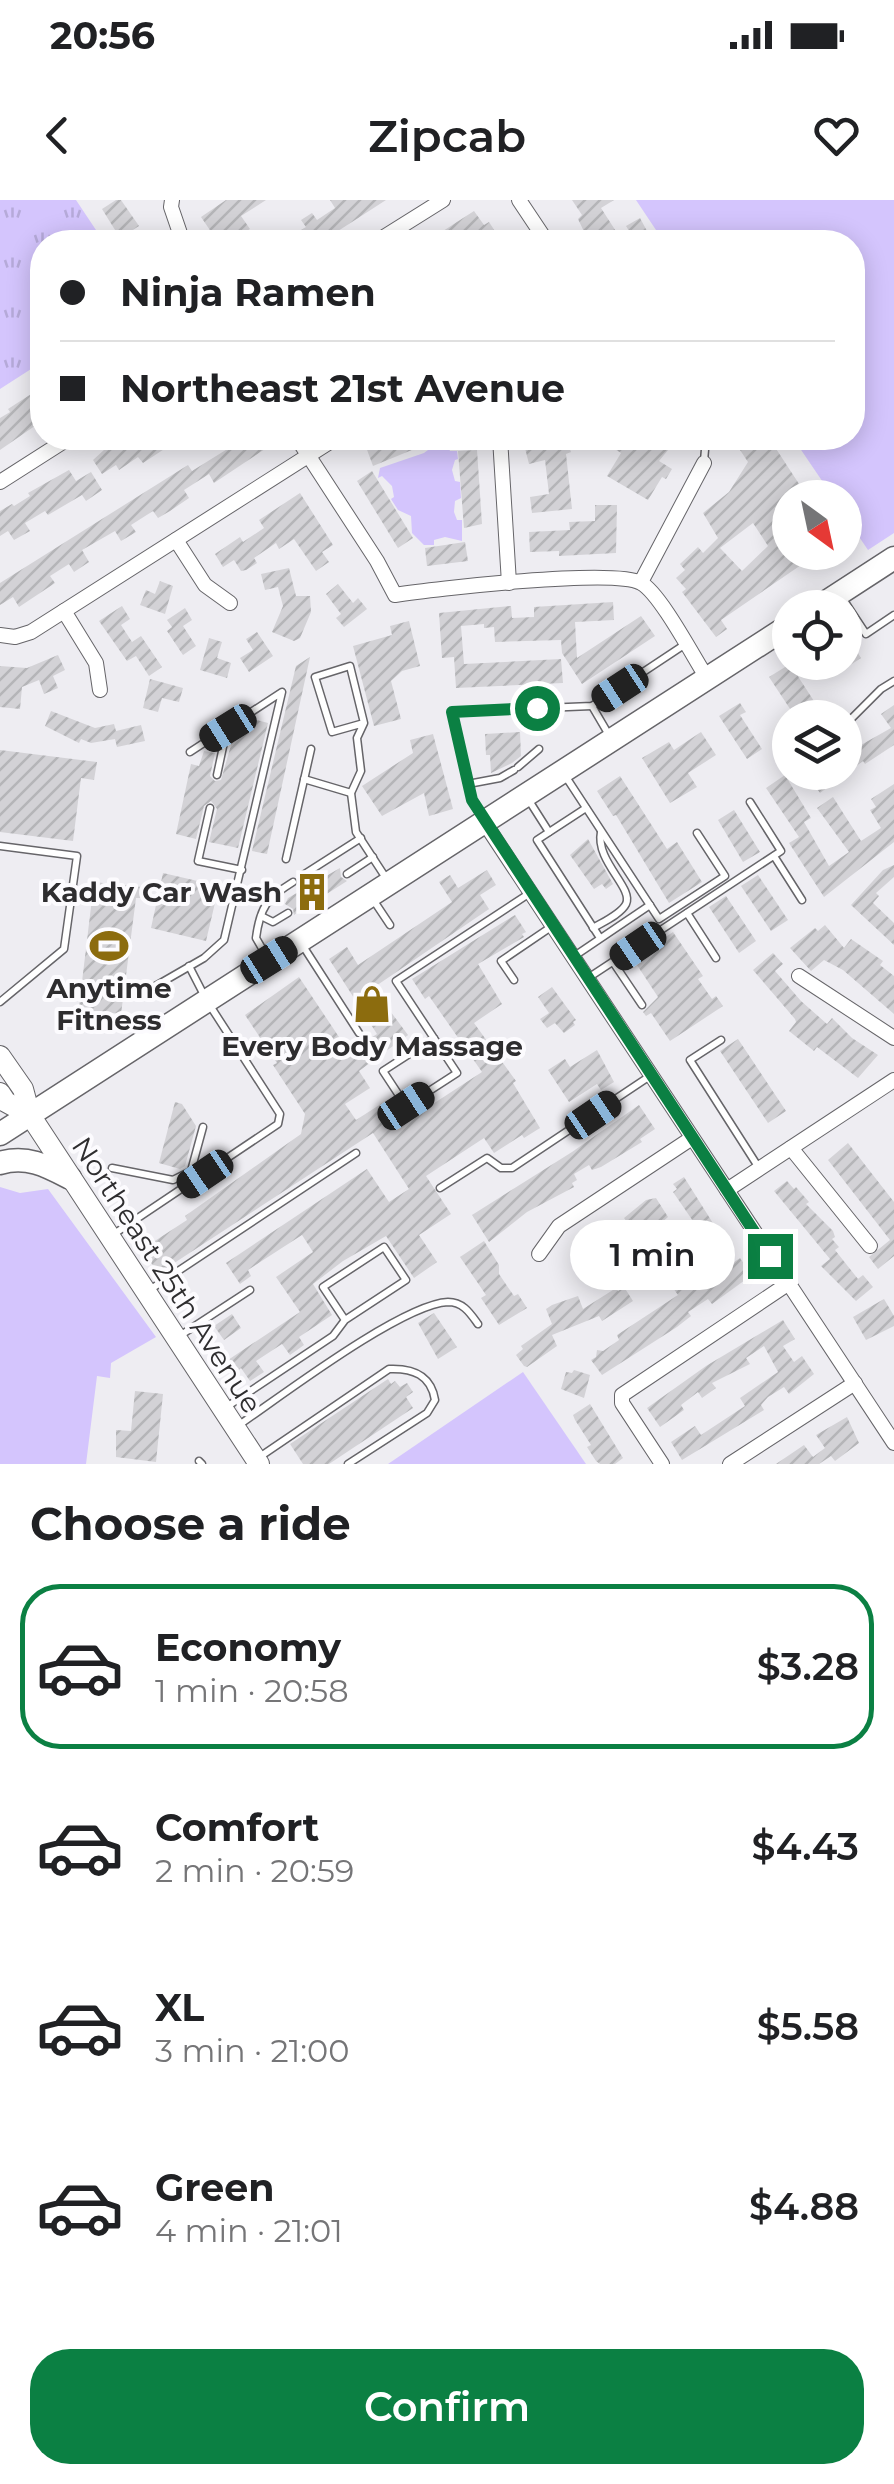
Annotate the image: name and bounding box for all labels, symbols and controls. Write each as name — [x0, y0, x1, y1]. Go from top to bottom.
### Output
text: 20:56 — [50, 12, 155, 59]
icon: back — [30, 108, 85, 163]
text: Zipcab — [368, 108, 526, 163]
icon: heart — [809, 108, 864, 163]
text: Ninja Ramen — [120, 269, 376, 316]
text: Northeast 21st Avenue — [120, 365, 565, 412]
north arrow — [772, 480, 862, 570]
map controls — [772, 480, 862, 790]
button: locate — [772, 590, 862, 680]
car — [587, 659, 653, 717]
route start — [515, 686, 560, 731]
car — [195, 699, 261, 757]
button: layers — [772, 700, 862, 790]
building icon: Kaddy Car Wash — [291, 871, 333, 913]
place label: Kaddy Car Wash — [41, 875, 282, 909]
car — [605, 917, 671, 975]
sports icon: Anytime Fitness — [88, 925, 130, 967]
car — [236, 931, 302, 989]
place label: Anytime Fitness — [45, 971, 172, 1037]
shop icon: Every Body Massage — [351, 983, 393, 1025]
place label: Every Body Massage — [221, 1029, 523, 1063]
car — [373, 1077, 439, 1135]
car — [560, 1086, 626, 1144]
street label: Northeast 25th Avenue — [65, 1130, 269, 1420]
car — [172, 1145, 238, 1203]
callout: 1 min — [570, 1221, 735, 1291]
route end — [748, 1234, 793, 1279]
text: 1 min — [610, 1235, 695, 1274]
text: Choose a ride — [30, 1496, 351, 1551]
icon: car — [35, 1622, 125, 1712]
text: Economy — [155, 1624, 341, 1671]
text: $3.28 — [757, 1643, 859, 1690]
text: 1 min · 20:58 — [155, 1671, 349, 1710]
icon: car — [35, 1802, 125, 1892]
text: Comfort — [155, 1804, 319, 1851]
text: $4.43 — [752, 1823, 859, 1870]
text: 2 min · 20:59 — [155, 1851, 354, 1890]
icon: car — [35, 1982, 125, 2072]
text: XL — [155, 1984, 204, 2031]
text: $5.58 — [757, 2003, 859, 2050]
text: 3 min · 21:00 — [155, 2031, 349, 2070]
icon: car — [35, 2162, 125, 2252]
text: Green — [155, 2164, 275, 2211]
text: $4.88 — [749, 2183, 859, 2230]
text: 4 min · 21:01 — [155, 2211, 343, 2250]
button: Confirm — [30, 2349, 864, 2464]

